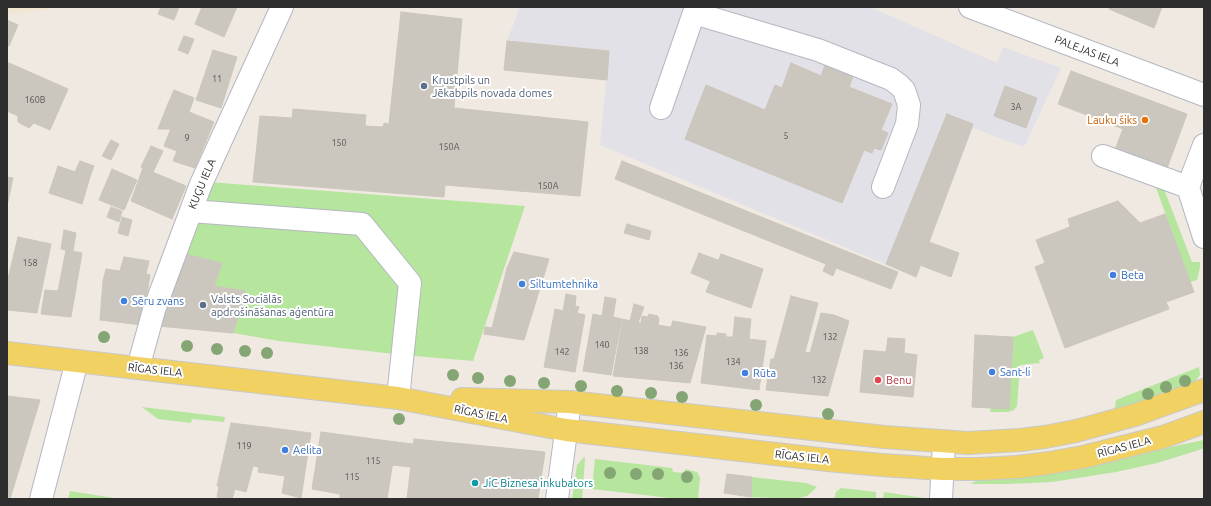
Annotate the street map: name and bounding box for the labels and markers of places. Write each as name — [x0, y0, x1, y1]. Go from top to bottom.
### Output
place label: Krustpils un Jēkabpils novada domes — [432, 73, 552, 99]
marker: Krustpils un Jēkabpils novada domes — [419, 81, 429, 91]
place label: Lauku šiks — [1087, 113, 1137, 127]
marker: Lauku šiks — [1140, 115, 1150, 125]
place label: Beta — [1121, 268, 1144, 282]
marker: Beta — [1108, 270, 1118, 280]
place label: Siltumtehnika — [530, 277, 598, 291]
marker: Siltumtehnika — [517, 279, 527, 289]
place label: Valsts Sociālās apdrošināšanas aģentūra — [211, 292, 334, 318]
place label: Sēru zvans — [132, 294, 184, 308]
marker: Sēru zvans — [119, 296, 129, 306]
marker: Valsts Sociālās apdrošināšanas aģentūra — [198, 300, 208, 310]
place label: Sant-li — [1000, 365, 1030, 379]
place label: Rūta — [753, 366, 776, 380]
marker: Sant-li — [987, 367, 997, 377]
marker: Rūta — [740, 368, 750, 378]
place label: Benu — [886, 373, 912, 387]
marker: Benu — [873, 375, 883, 385]
place label: Aelita — [293, 443, 322, 457]
marker: Aelita — [280, 445, 290, 455]
place label: JiC Biznesa inkubators — [483, 476, 593, 490]
marker: JiC Biznesa inkubators — [470, 478, 480, 488]

